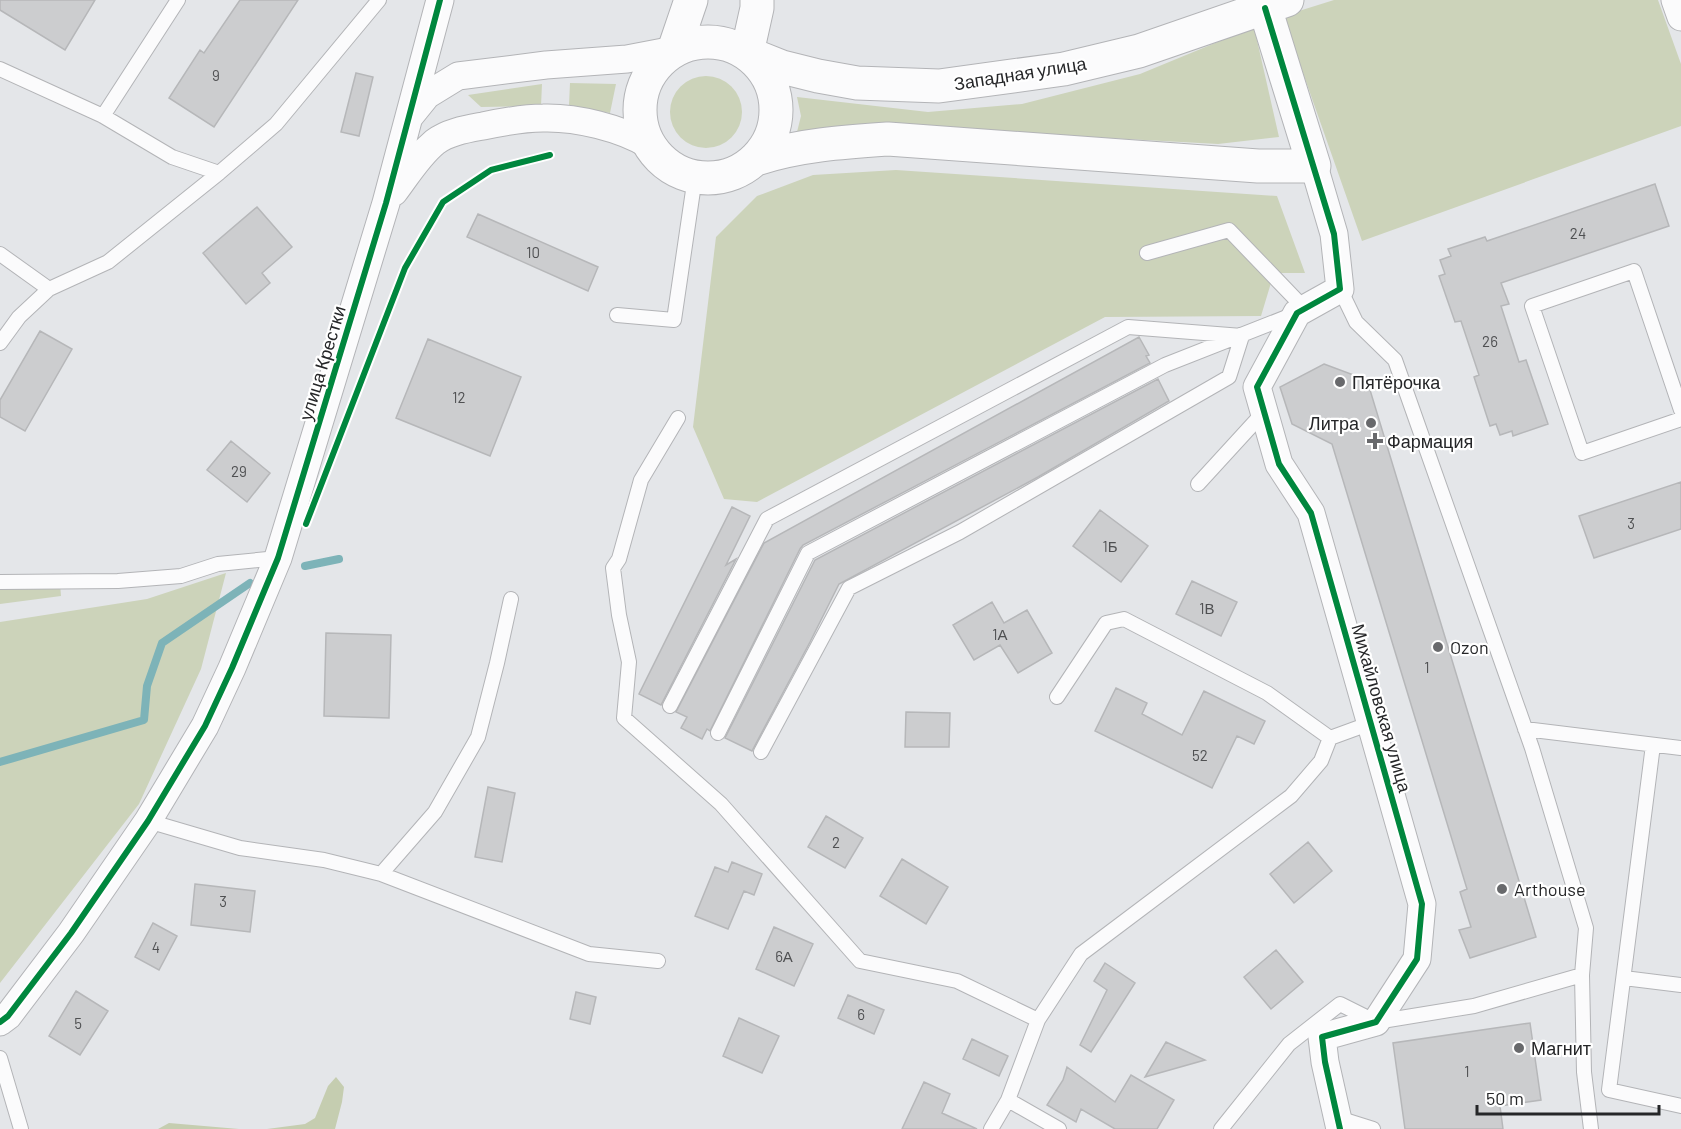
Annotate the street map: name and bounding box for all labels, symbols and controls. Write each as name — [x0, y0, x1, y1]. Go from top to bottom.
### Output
street label: Западная улица — [952, 52, 1089, 94]
house number: 9 — [212, 66, 220, 84]
house number: 24 — [1570, 224, 1586, 242]
house number: 10 — [526, 243, 540, 261]
street label: улица Крестки — [294, 303, 350, 423]
house number: 26 — [1482, 332, 1498, 350]
place label: Пятёрочка — [1352, 371, 1441, 393]
marker: Пятёрочка — [1333, 375, 1347, 389]
house number: 12 — [452, 388, 466, 406]
place label: Литра — [1309, 412, 1360, 434]
marker: Литра — [1364, 416, 1378, 430]
place label: Фармация — [1387, 430, 1473, 452]
marker: Фармация — [1368, 434, 1382, 448]
house number: 29 — [231, 462, 247, 480]
house number: 3 — [1627, 514, 1635, 532]
house number: 1Б — [1102, 537, 1118, 555]
house number: 1В — [1199, 599, 1215, 617]
street label: Михайловская улица — [1347, 621, 1417, 796]
house number: 1А — [992, 625, 1008, 643]
place label: Ozon — [1450, 636, 1489, 658]
marker: Ozon — [1431, 640, 1445, 654]
house number: 1 — [1424, 658, 1430, 676]
house number: 52 — [1192, 746, 1208, 764]
house number: 2 — [832, 833, 840, 851]
place label: Arthouse — [1514, 878, 1586, 900]
marker: Arthouse — [1495, 882, 1509, 896]
house number: 3 — [219, 892, 227, 910]
house number: 4 — [152, 938, 160, 956]
house number: 6А — [775, 947, 793, 965]
house number: 6 — [857, 1005, 865, 1023]
house number: 5 — [74, 1014, 82, 1032]
place label: Магнит — [1531, 1037, 1591, 1059]
marker: Магнит — [1512, 1041, 1526, 1055]
house number: 1 — [1464, 1062, 1470, 1080]
scale bar — [1477, 1078, 1658, 1116]
text: 50 m — [1486, 1087, 1524, 1109]

